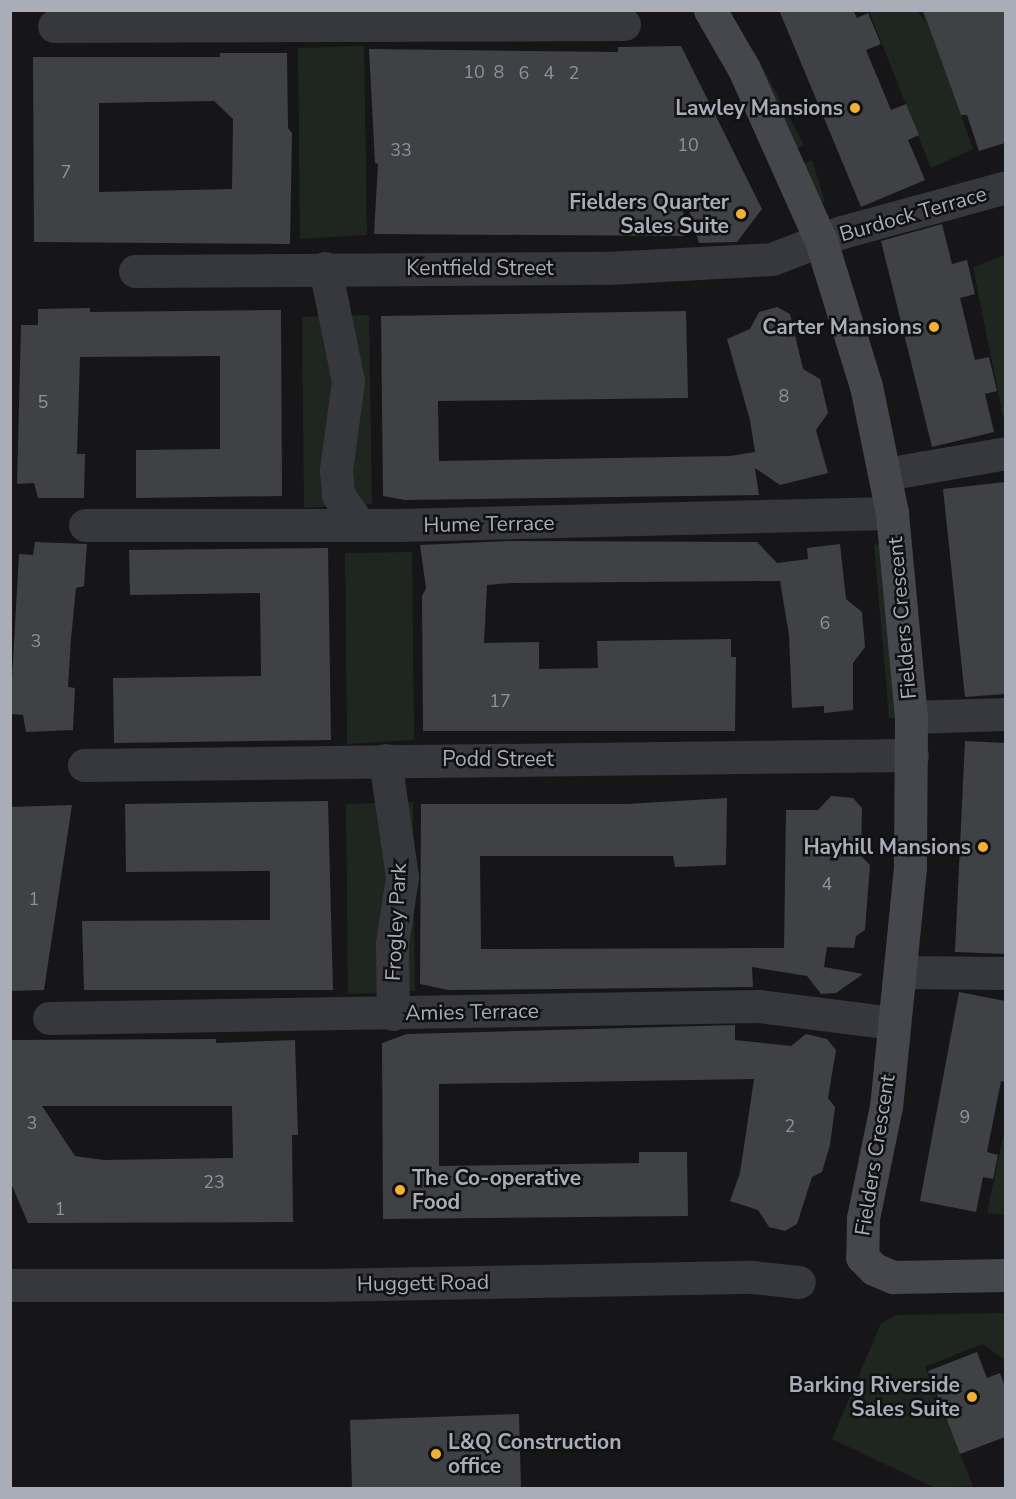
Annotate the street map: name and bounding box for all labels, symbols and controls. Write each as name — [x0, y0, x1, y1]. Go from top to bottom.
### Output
house number: 10 — [463, 61, 485, 83]
house number: 8 — [494, 61, 504, 83]
house number: 6 — [519, 62, 529, 84]
house number: 4 — [544, 62, 554, 84]
house number: 2 — [569, 62, 579, 84]
place label: Lawley Mansions — [675, 95, 843, 121]
marker: Lawley Mansions — [848, 101, 862, 115]
house number: 10 — [677, 134, 699, 156]
house number: 33 — [390, 139, 412, 161]
house number: 7 — [61, 161, 71, 183]
street label: Burdock Terrace — [837, 181, 989, 247]
place label: Fielders Quarter Sales Suite — [569, 189, 729, 239]
marker: Fielders Quarter Sales Suite — [734, 207, 748, 221]
street label: Kentfield Street — [406, 255, 554, 281]
place label: Carter Mansions — [762, 314, 922, 340]
marker: Carter Mansions — [927, 320, 941, 334]
house number: 8 — [779, 385, 789, 407]
house number: 5 — [38, 391, 48, 413]
street label: Hume Terrace — [423, 510, 555, 538]
street label: Fielders Crescent — [882, 536, 922, 700]
house number: 6 — [820, 612, 830, 634]
house number: 3 — [31, 630, 41, 652]
house number: 17 — [489, 690, 511, 712]
street label: Podd Street — [442, 746, 554, 772]
place label: Hayhill Mansions — [803, 834, 971, 860]
marker: Hayhill Mansions — [976, 840, 990, 854]
street label: Frogley Park — [380, 862, 412, 982]
house number: 4 — [822, 873, 832, 895]
house number: 1 — [29, 888, 39, 910]
street label: Amies Terrace — [405, 998, 539, 1026]
street label: Fielders Crescent — [850, 1073, 900, 1237]
house number: 9 — [960, 1106, 970, 1128]
house number: 3 — [27, 1112, 37, 1134]
house number: 2 — [785, 1115, 795, 1137]
place label: The Co-operative Food — [412, 1165, 581, 1215]
house number: 23 — [203, 1171, 225, 1193]
marker: The Co-operative Food — [393, 1183, 407, 1197]
house number: 1 — [55, 1198, 65, 1220]
street label: Huggett Road — [357, 1269, 489, 1297]
place label: Barking Riverside Sales Suite — [789, 1372, 960, 1422]
marker: Barking Riverside Sales Suite — [965, 1390, 979, 1404]
place label: L&Q Construction office — [448, 1429, 621, 1479]
marker: L&Q Construction office — [429, 1447, 443, 1461]

